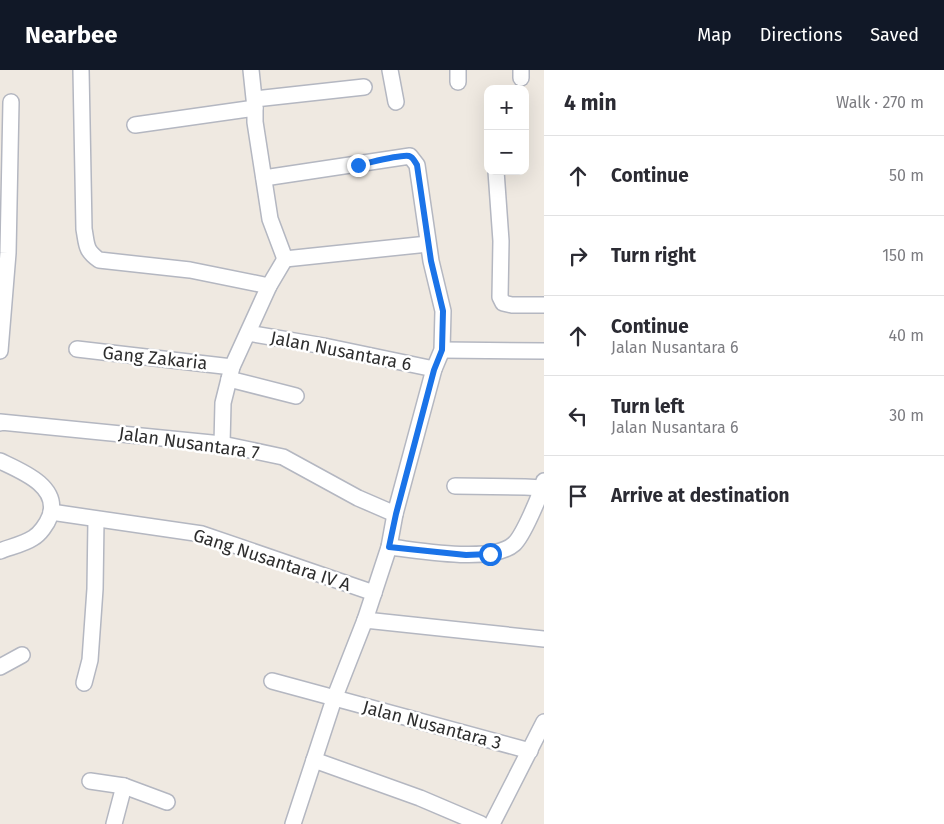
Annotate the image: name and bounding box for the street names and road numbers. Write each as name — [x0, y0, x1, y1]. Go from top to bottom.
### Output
street label: Jalan Nusantara 6 — [269, 327, 413, 375]
street label: Gang Zakaria — [101, 342, 209, 374]
street label: Jalan Nusantara 7 — [117, 422, 261, 464]
street label: Gang Nusantara IV A — [190, 524, 354, 596]
street label: Jalan Nusantara 3 — [360, 696, 504, 754]

